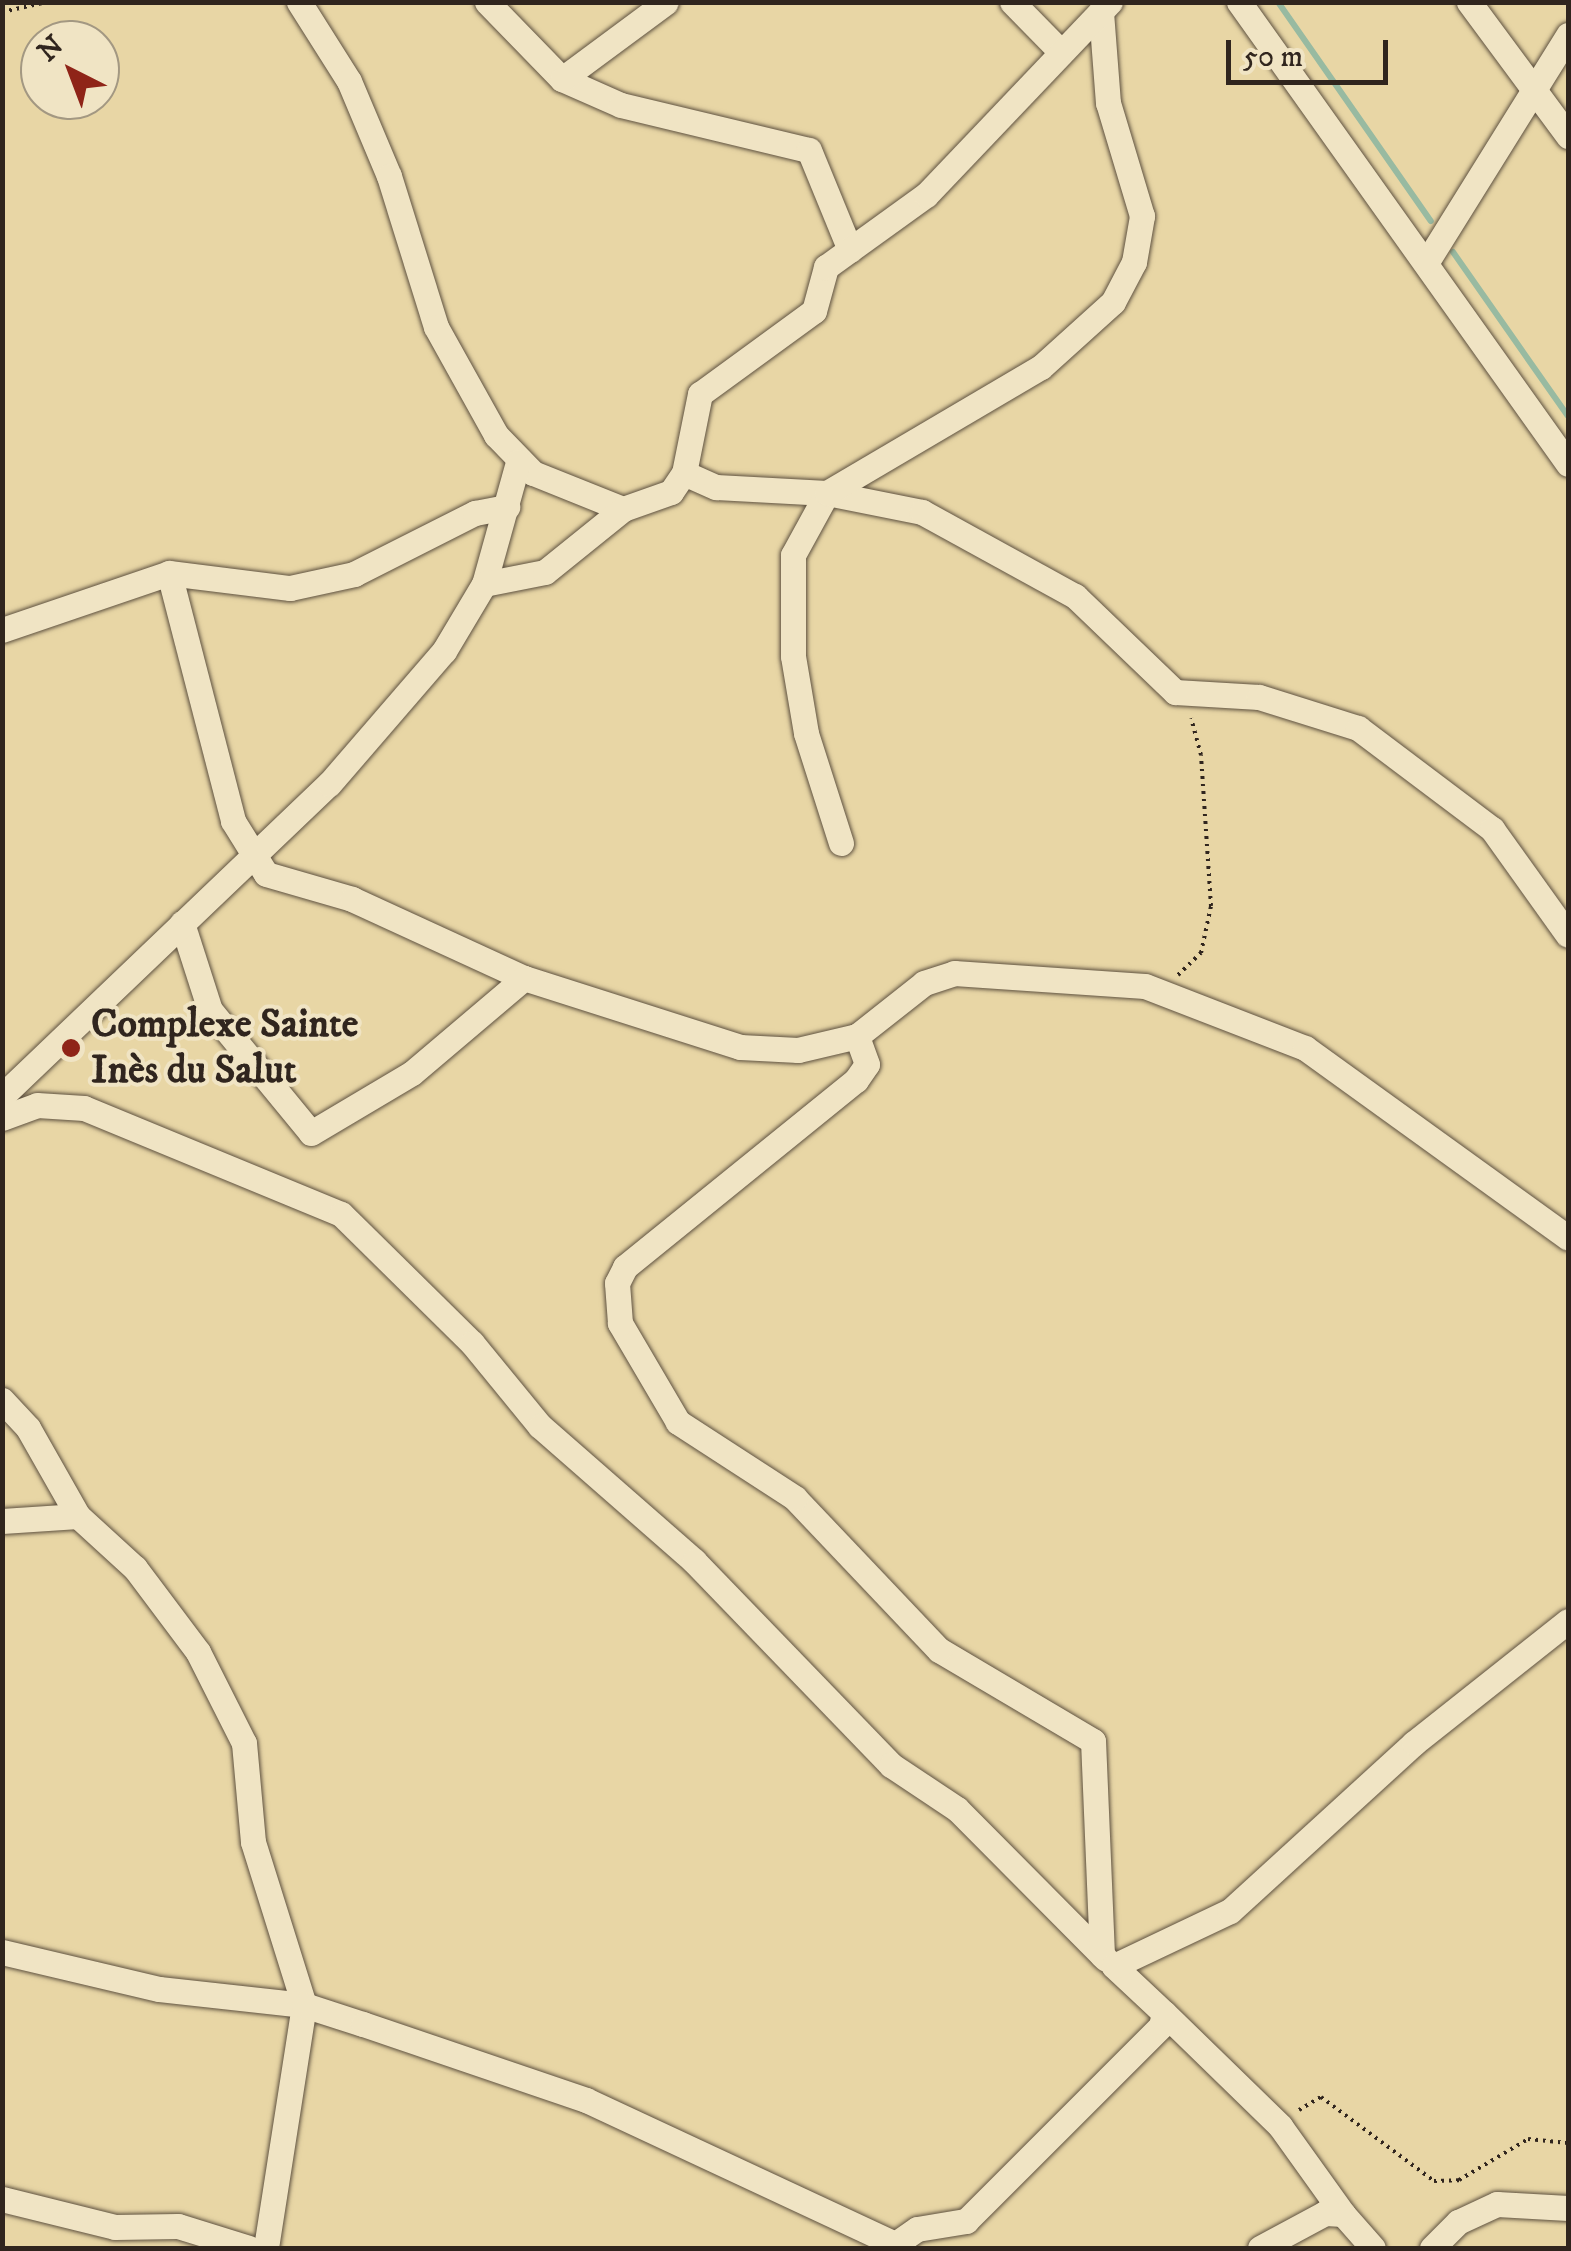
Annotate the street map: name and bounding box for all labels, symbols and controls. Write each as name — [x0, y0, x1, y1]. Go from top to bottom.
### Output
north arrow — [20, 20, 120, 120]
scale bar — [1231, 20, 1394, 82]
text: N — [31, 28, 71, 70]
text: 50 m — [1243, 39, 1303, 76]
place label: Complexe Sainte Inès du Salut — [91, 1001, 358, 1095]
marker: Complexe Sainte Inès du Salut — [60, 1037, 82, 1059]

